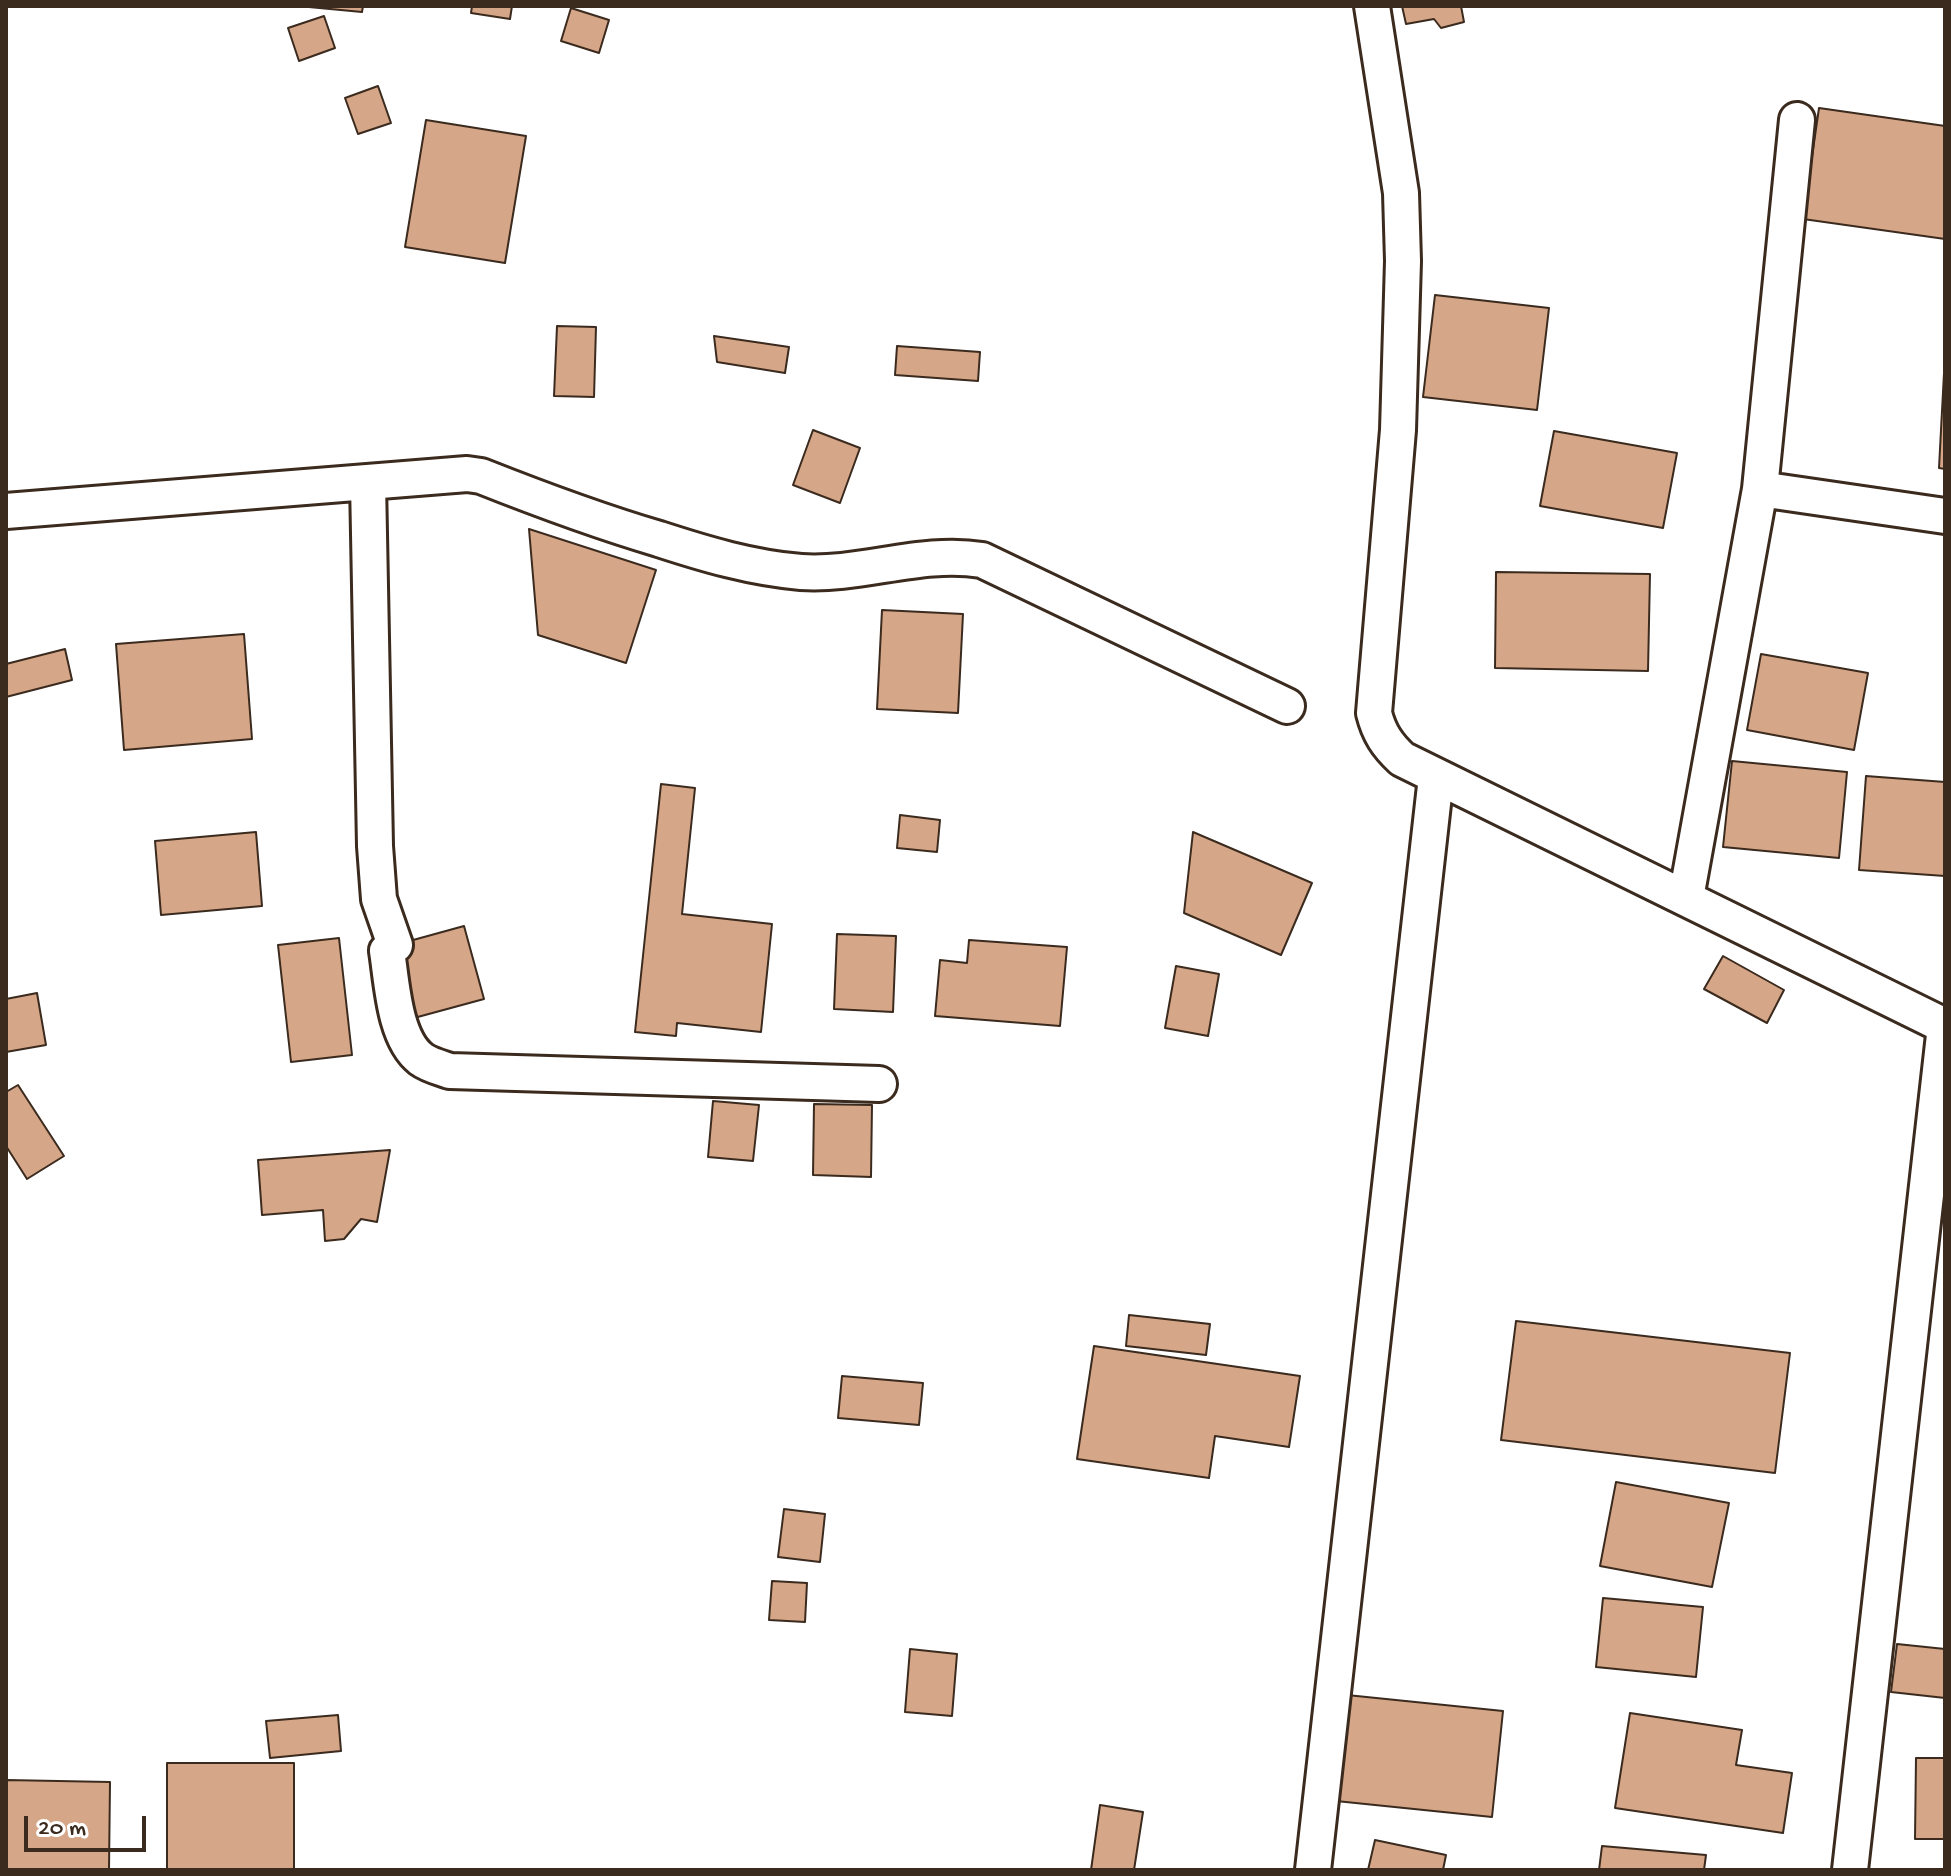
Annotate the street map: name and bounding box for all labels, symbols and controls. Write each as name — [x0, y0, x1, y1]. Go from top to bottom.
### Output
scale bar — [28, 1800, 150, 1850]
text: 20 m — [38, 1815, 86, 1844]

